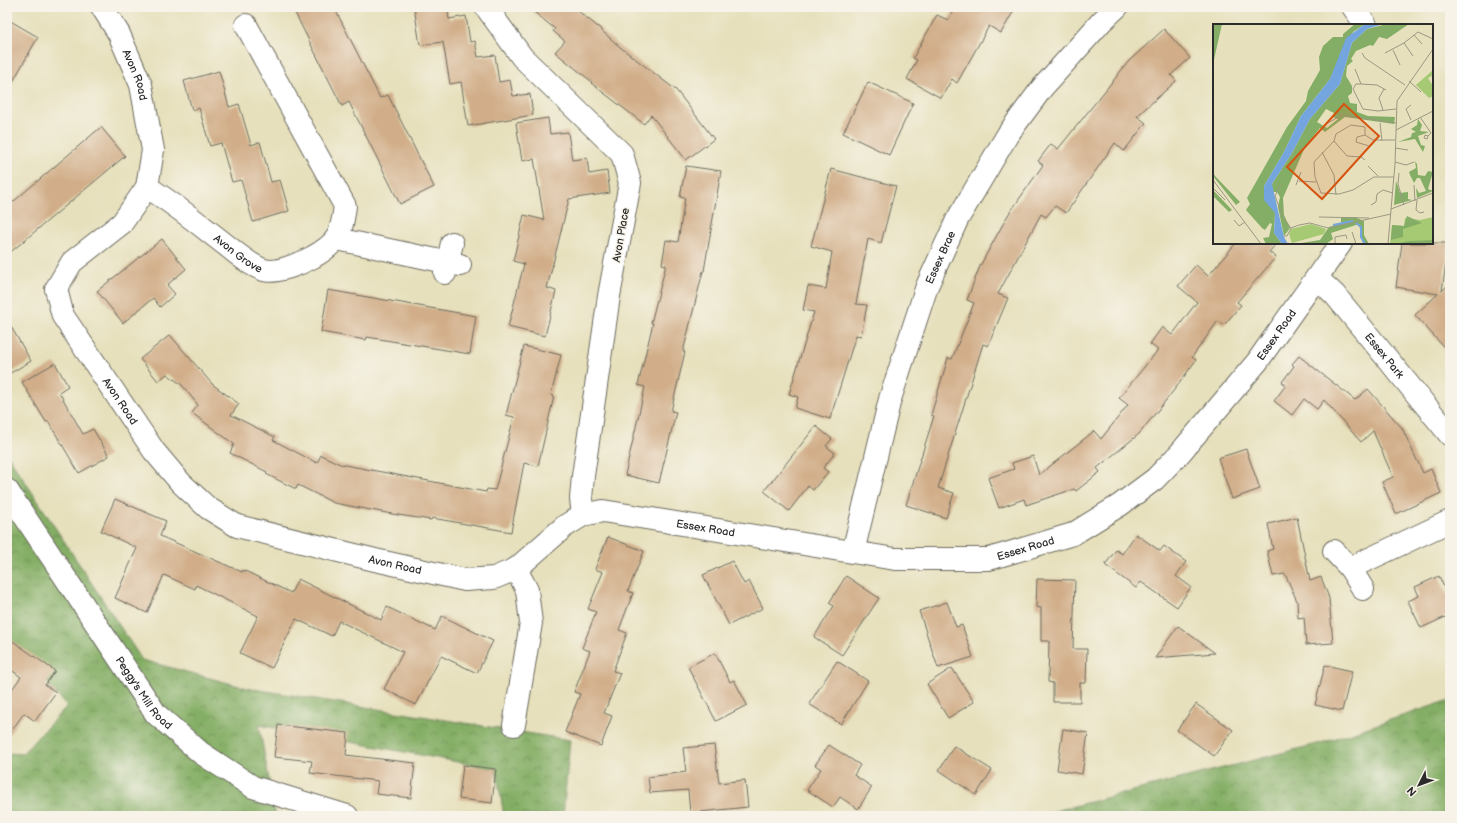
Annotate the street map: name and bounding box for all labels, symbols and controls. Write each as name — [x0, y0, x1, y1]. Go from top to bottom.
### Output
inset map — [1213, 24, 1433, 244]
street label: Avon Road — [120, 47, 150, 101]
street label: Avon Place — [610, 206, 632, 263]
street label: Essex Brae — [922, 228, 958, 286]
street label: Avon Grove — [211, 232, 265, 276]
street label: Essex Road — [1254, 307, 1299, 363]
street label: Essex Park — [1362, 330, 1407, 381]
street label: Avon Road — [100, 375, 141, 427]
street label: Essex Road — [675, 517, 736, 539]
street label: Essex Road — [995, 533, 1056, 563]
street label: Avon Road — [367, 552, 423, 577]
street label: Peggy's Mill Road — [113, 654, 175, 732]
north arrow — [1399, 765, 1439, 805]
text: N — [1404, 784, 1420, 799]

